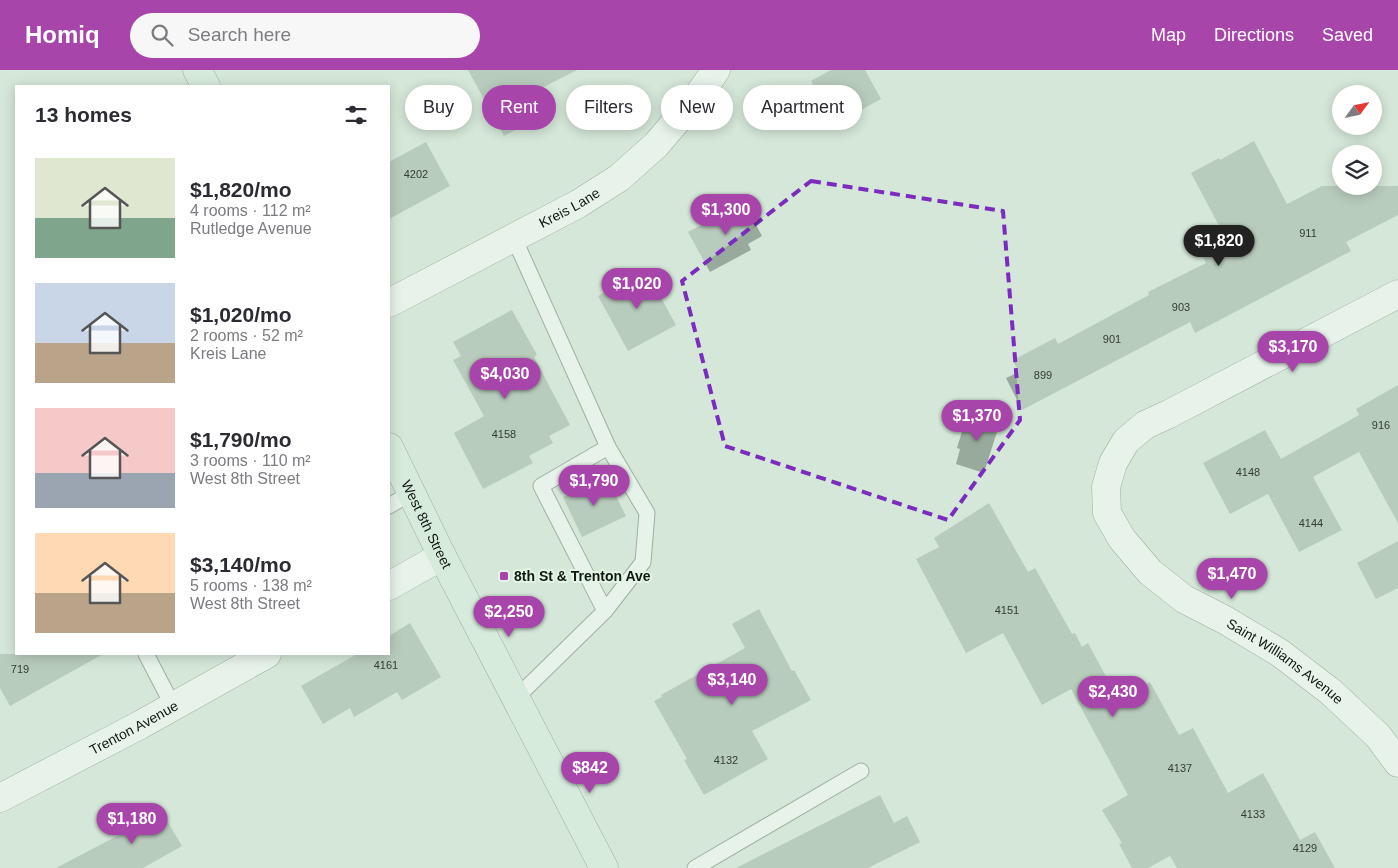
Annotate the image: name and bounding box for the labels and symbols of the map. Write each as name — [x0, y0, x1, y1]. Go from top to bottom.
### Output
north arrow — [1332, 85, 1382, 135]
house number: 4202 — [404, 168, 428, 180]
street label: Kreis Lane — [536, 184, 603, 231]
pin: $1,300 — [685, 194, 767, 236]
pin: $1,820 — [1178, 224, 1260, 267]
house number: 911 — [1299, 227, 1317, 239]
pin: $1,020 — [596, 268, 678, 310]
house number: 903 — [1172, 301, 1190, 313]
pin: $3,170 — [1252, 330, 1334, 373]
house number: 901 — [1103, 333, 1121, 345]
pin: $4,030 — [464, 358, 546, 400]
house number: 899 — [1034, 369, 1052, 381]
pin: $1,370 — [936, 400, 1018, 442]
house number: 916 — [1372, 419, 1390, 431]
house number: 4158 — [492, 428, 516, 440]
pin: $1,790 — [553, 464, 635, 507]
house number: 4148 — [1236, 466, 1260, 478]
street label: West 8th Street — [398, 478, 455, 571]
house number: 4144 — [1299, 517, 1323, 529]
pin: $1,470 — [1191, 558, 1273, 600]
place label: 8th St & Trenton Ave — [514, 568, 651, 584]
marker: 8th St & Trenton Ave — [498, 570, 510, 582]
pin: $2,250 — [468, 596, 550, 638]
house number: 4151 — [995, 604, 1019, 616]
street label: Saint Williams Avenue — [1224, 615, 1347, 707]
house number: 4161 — [374, 659, 398, 671]
house number: 719 — [11, 663, 29, 675]
pin: $3,140 — [691, 664, 773, 706]
pin: $2,430 — [1072, 676, 1154, 718]
street label: Trenton Avenue — [87, 697, 181, 758]
pin: $842 — [560, 752, 620, 794]
house number: 4132 — [714, 754, 738, 766]
house number: 4137 — [1168, 762, 1192, 774]
pin: $1,180 — [91, 802, 173, 845]
house number: 4133 — [1241, 808, 1265, 820]
house number: 4129 — [1293, 842, 1317, 854]

